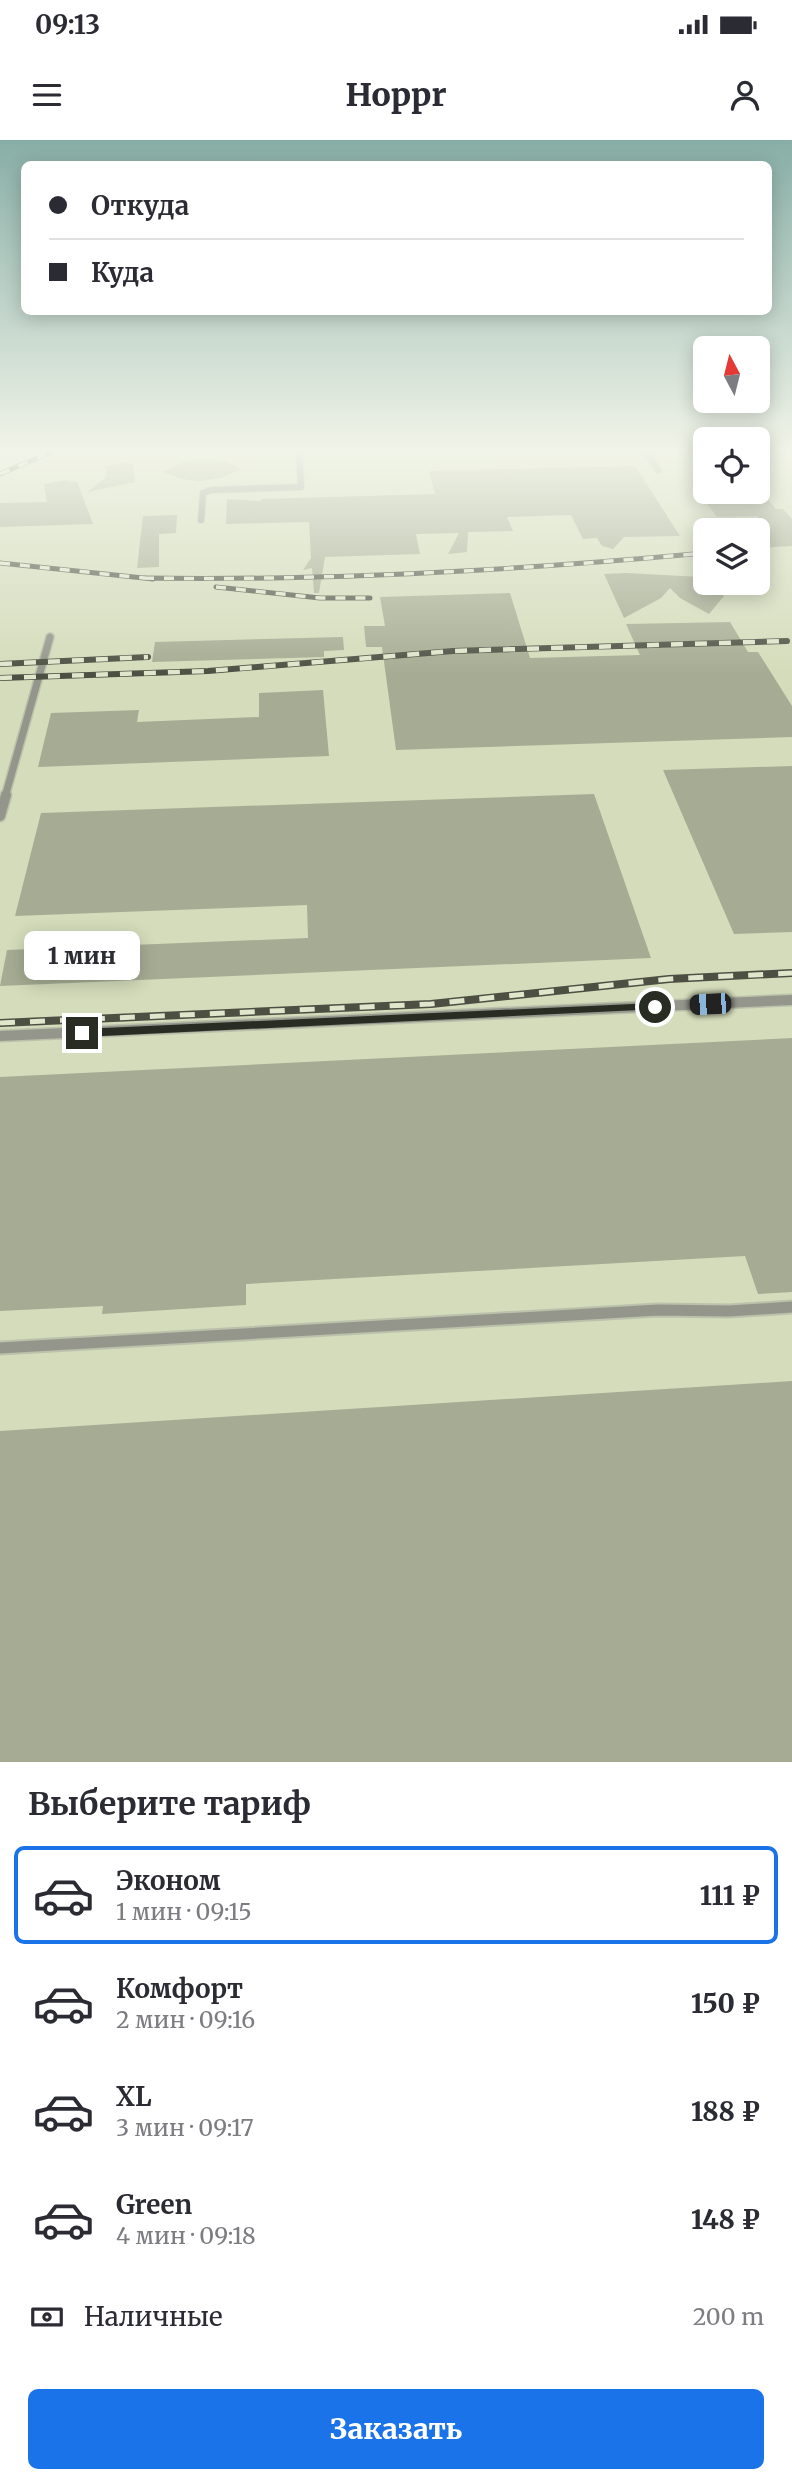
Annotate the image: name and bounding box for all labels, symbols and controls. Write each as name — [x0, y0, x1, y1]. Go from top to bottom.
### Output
text: 09:13 — [35, 8, 100, 41]
text: Hoppr — [346, 75, 446, 115]
icon: menu — [28, 76, 66, 114]
icon: person — [726, 76, 764, 114]
text: Откуда — [91, 189, 189, 222]
text: Куда — [91, 256, 154, 289]
north arrow — [693, 336, 770, 413]
map controls — [693, 336, 770, 595]
button: locate — [693, 427, 770, 504]
button: layers — [693, 518, 770, 595]
callout: 1 мин — [24, 932, 140, 980]
text: 1 мин — [48, 941, 116, 970]
route start — [639, 991, 671, 1023]
car — [689, 992, 732, 1016]
route end — [66, 1017, 98, 1049]
text: Выберите тариф — [28, 1784, 311, 1824]
icon: car — [32, 1864, 95, 1927]
text: Эконом — [116, 1864, 221, 1897]
text: 111 ₽ — [700, 1879, 760, 1912]
text: 1 мин · 09:15 — [116, 1897, 252, 1926]
icon: car — [32, 1972, 95, 2035]
text: Комфорт — [116, 1972, 243, 2005]
text: 150 ₽ — [691, 1987, 760, 2020]
text: 2 мин · 09:16 — [116, 2005, 255, 2034]
icon: car — [32, 2080, 95, 2143]
text: XL — [116, 2080, 152, 2113]
text: 188 ₽ — [691, 2095, 760, 2128]
text: 3 мин · 09:17 — [116, 2113, 254, 2142]
icon: car — [32, 2188, 95, 2251]
text: Green — [116, 2188, 192, 2221]
text: 148 ₽ — [691, 2203, 760, 2236]
text: 4 мин · 09:18 — [116, 2221, 256, 2250]
icon: cash — [28, 2298, 66, 2336]
text: Наличные — [84, 2300, 222, 2333]
text: 200 m — [693, 2302, 764, 2331]
button: Заказать — [28, 2389, 764, 2469]

